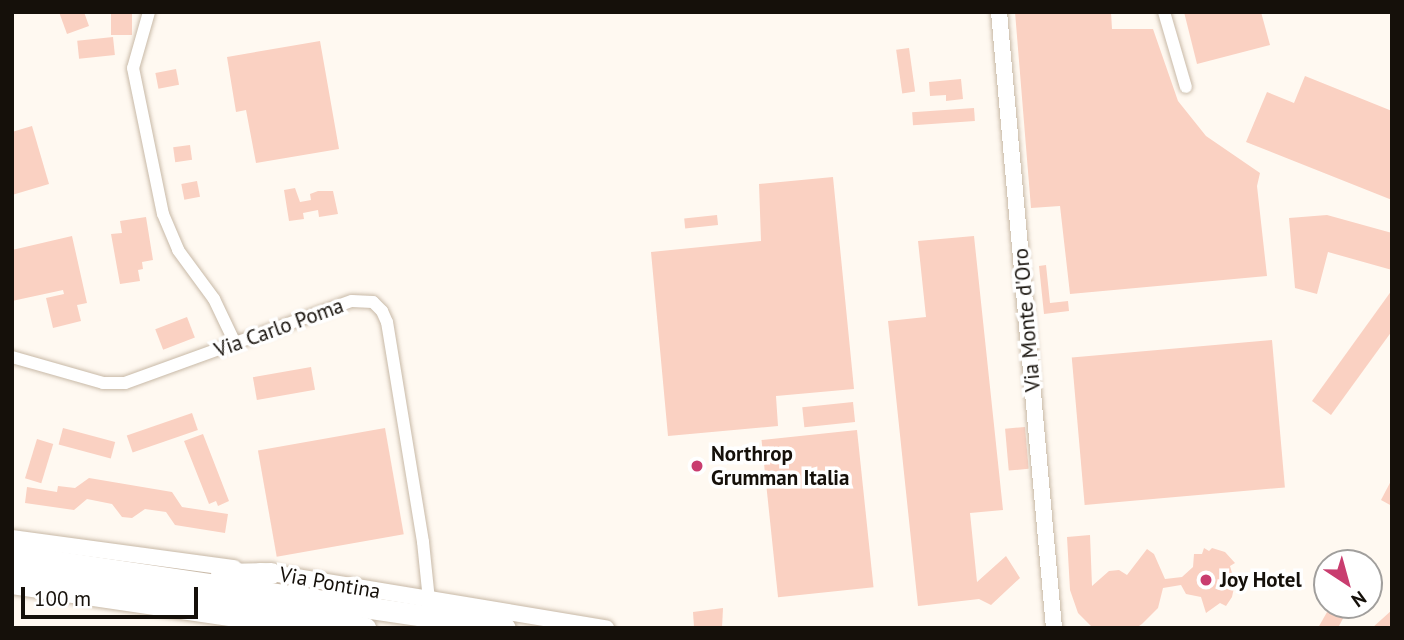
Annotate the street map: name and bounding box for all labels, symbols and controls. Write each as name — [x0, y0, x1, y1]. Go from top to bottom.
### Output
street label: Via Monte d'Oro — [1008, 247, 1046, 393]
street label: Via Carlo Poma — [211, 293, 347, 363]
place label: Northrop Grumman Italia — [711, 441, 849, 491]
marker: Northrop Grumman Italia — [689, 458, 705, 474]
north arrow — [1313, 549, 1383, 619]
street label: Via Pontina — [278, 562, 382, 604]
place label: Joy Hotel — [1220, 567, 1302, 593]
marker: Joy Hotel — [1198, 572, 1214, 588]
scale bar — [24, 574, 201, 618]
text: 100 m — [34, 585, 91, 612]
text: N — [1347, 586, 1371, 613]

